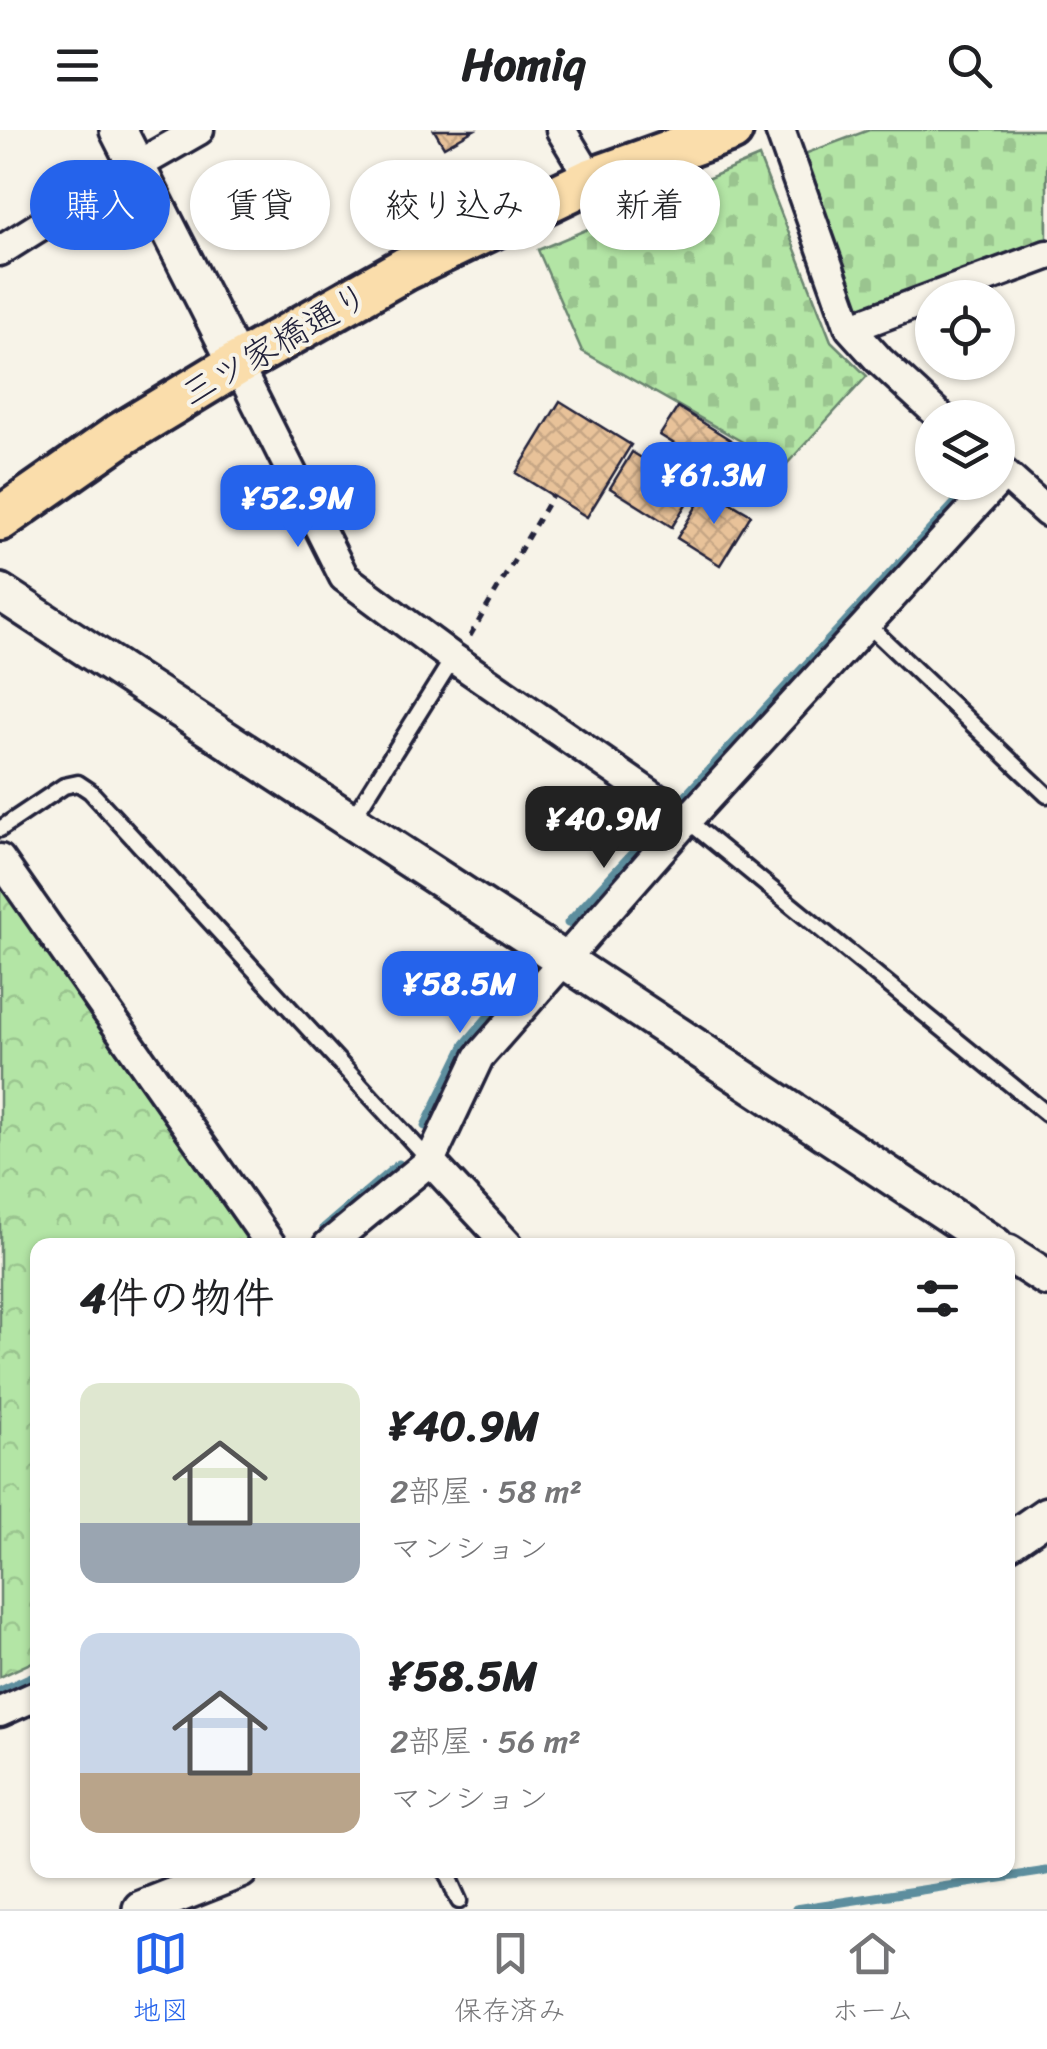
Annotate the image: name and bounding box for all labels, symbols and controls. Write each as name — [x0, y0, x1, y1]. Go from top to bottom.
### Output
text: Homiq — [462, 25, 585, 105]
icon: menu — [50, 38, 105, 93]
icon: search — [942, 38, 997, 93]
chip: 購入 — [30, 160, 170, 250]
chip: 賃貸 — [190, 160, 330, 250]
chip: 絞り込み — [350, 160, 560, 250]
chip: 新着 — [580, 160, 720, 250]
street label: 三ツ家橋通り — [169, 265, 381, 423]
map controls — [915, 280, 1015, 500]
button: locate — [915, 280, 1015, 380]
button: layers — [915, 400, 1015, 500]
pin: ¥61.3M — [633, 442, 795, 527]
text: ¥61.3M — [662, 446, 766, 503]
pin: ¥52.9M — [217, 465, 379, 550]
text: ¥52.9M — [242, 469, 354, 526]
pin: ¥40.9M — [523, 786, 685, 871]
text: ¥40.9M — [547, 790, 661, 847]
pin: ¥58.5M — [379, 951, 541, 1036]
text: ¥58.5M — [404, 955, 516, 1012]
text: 4件の物件 — [80, 1261, 274, 1335]
icon: filters — [910, 1271, 965, 1326]
text: ¥40.9M — [390, 1389, 539, 1463]
icon: home — [160, 1423, 280, 1543]
text: 2部屋 · 58 m² — [390, 1463, 582, 1520]
text: マンション — [390, 1520, 549, 1577]
text: ¥58.5M — [390, 1639, 537, 1713]
icon: home — [160, 1673, 280, 1793]
text: 2部屋 · 56 m² — [390, 1713, 581, 1770]
text: マンション — [390, 1770, 549, 1827]
tab: 地図 — [133, 1926, 189, 2035]
tab: 保存済み — [454, 1926, 566, 2035]
tab: ホーム — [831, 1926, 914, 2035]

